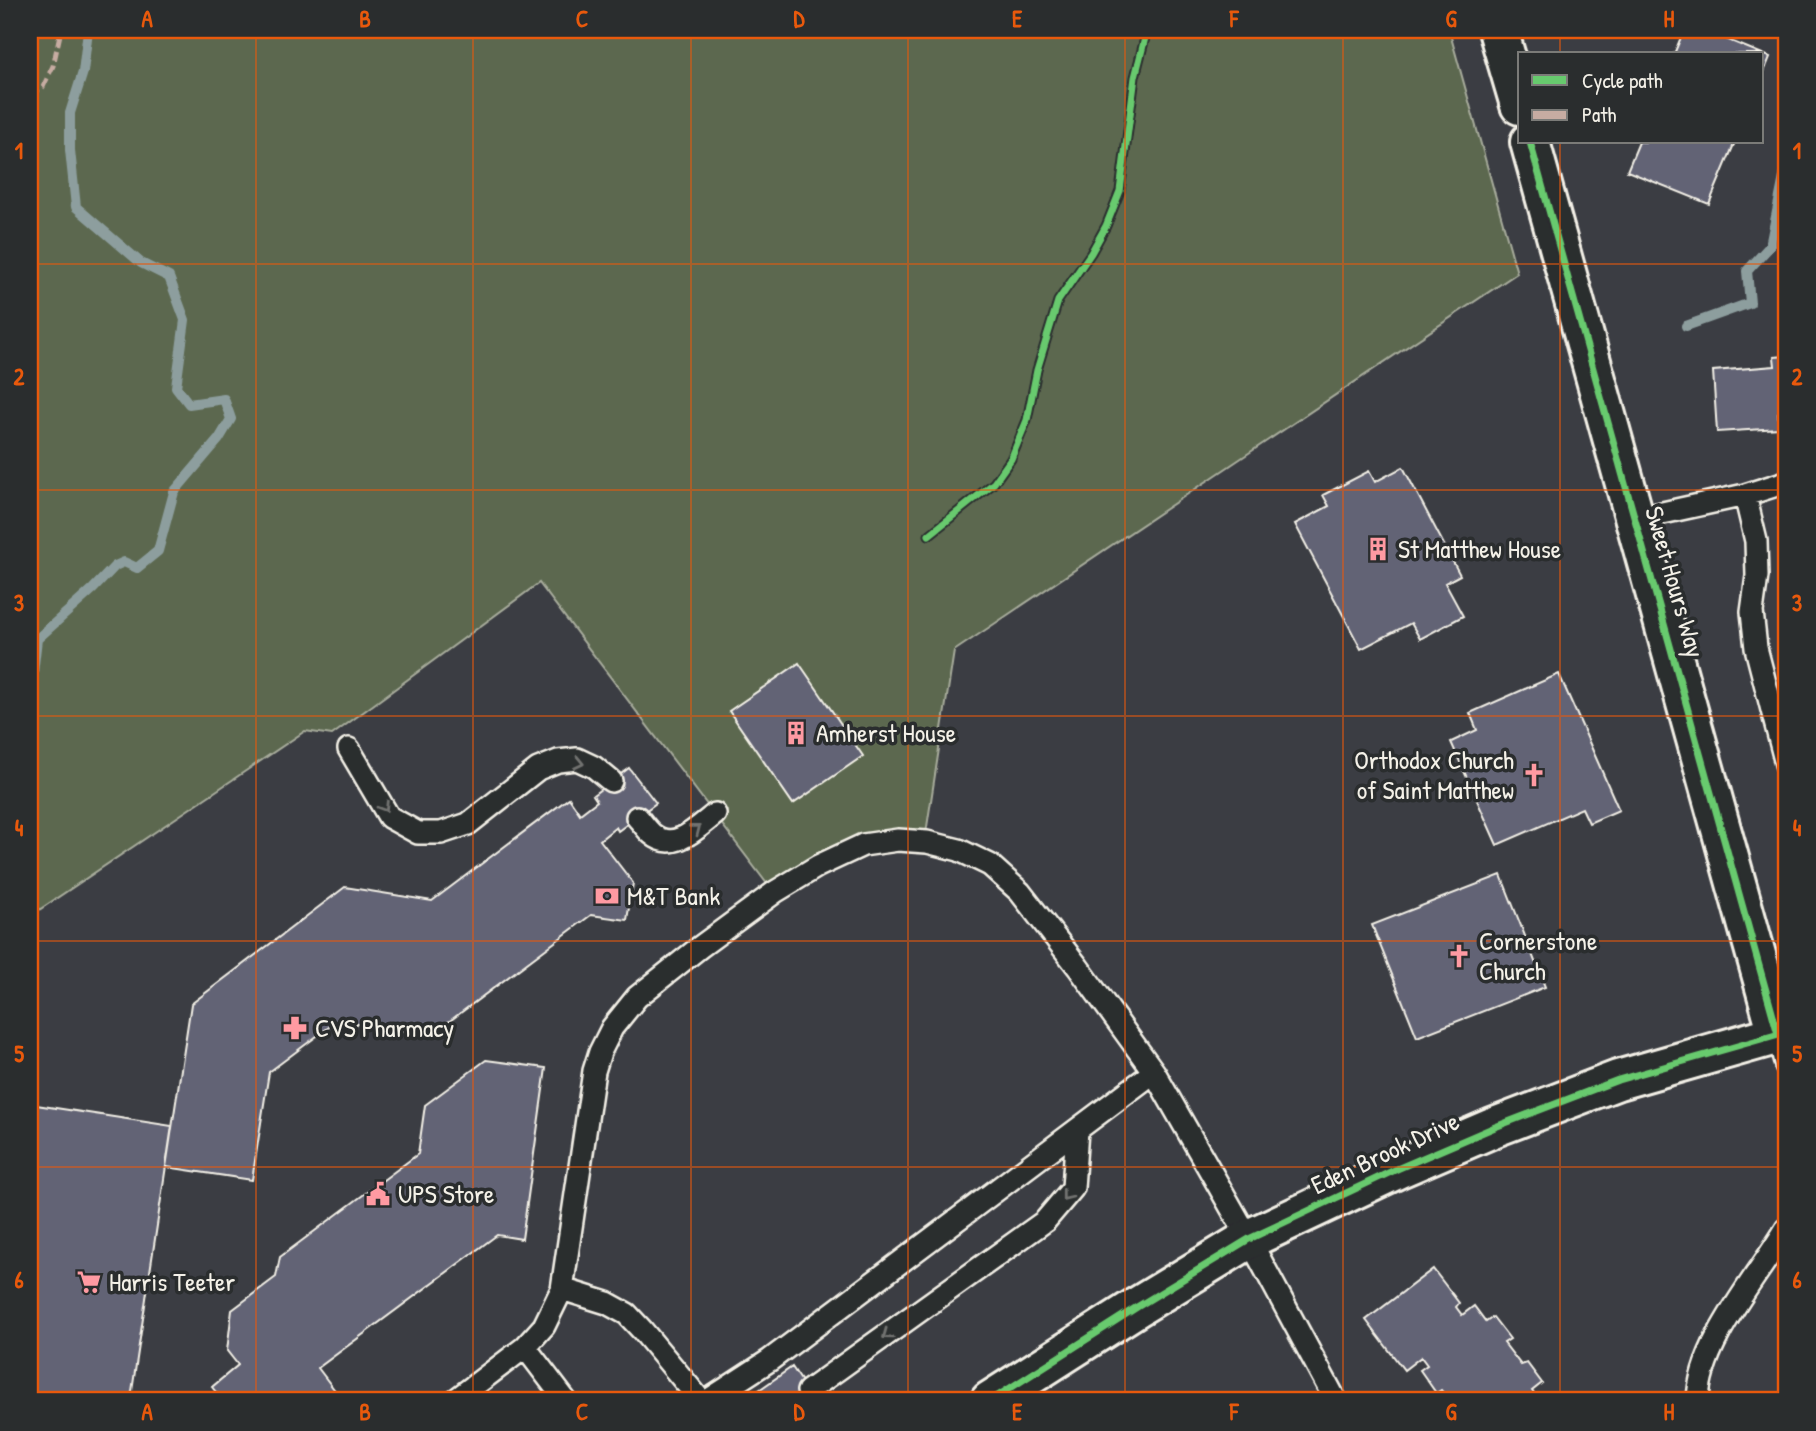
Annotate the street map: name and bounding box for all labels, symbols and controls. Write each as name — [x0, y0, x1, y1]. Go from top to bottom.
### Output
text: A — [141, 3, 153, 34]
text: B — [359, 3, 371, 34]
text: C — [576, 3, 588, 34]
text: D — [794, 3, 806, 34]
text: E — [1012, 3, 1023, 34]
text: F — [1229, 3, 1240, 34]
text: G — [1445, 3, 1457, 34]
text: H — [1664, 3, 1675, 34]
legend — [1518, 52, 1764, 144]
text: Cycle path — [1582, 66, 1663, 95]
text: Path — [1582, 100, 1617, 129]
text: 1 — [15, 135, 23, 166]
text: 1 — [1793, 135, 1801, 166]
text: 2 — [14, 361, 25, 392]
text: 2 — [1792, 361, 1803, 392]
street label: Sweet Hours Way — [1637, 502, 1714, 662]
place label: St Matthew House — [1398, 531, 1561, 566]
building icon: St Matthew House — [1364, 535, 1392, 563]
text: 3 — [14, 587, 24, 618]
text: 3 — [1792, 587, 1802, 618]
place label: Amherst House — [816, 715, 956, 750]
building icon: Amherst House — [782, 719, 810, 747]
place label: Orthodox Church of Saint Matthew — [1354, 742, 1514, 807]
one-way arrow — [572, 754, 584, 769]
church icon: Orthodox Church of Saint Matthew — [1520, 761, 1548, 789]
one-way arrow — [375, 800, 388, 813]
text: 4 — [15, 812, 24, 843]
text: 4 — [1793, 812, 1802, 843]
one-way arrow — [689, 824, 701, 837]
place label: M&T Bank — [627, 878, 721, 913]
bank icon: M&T Bank — [593, 882, 621, 910]
place label: Cornerstone Church — [1479, 923, 1597, 988]
church icon: Cornerstone Church — [1445, 942, 1473, 970]
place label: CVS Pharmacy — [315, 1010, 454, 1045]
pharmacy icon: CVS Pharmacy — [281, 1014, 309, 1042]
text: 5 — [14, 1038, 24, 1069]
text: 5 — [1792, 1038, 1802, 1069]
street label: Eden Brook Drive — [1305, 1103, 1464, 1202]
place label: UPS Store — [398, 1176, 494, 1211]
public building icon: UPS Store — [364, 1180, 392, 1208]
one-way arrow — [1061, 1188, 1074, 1200]
text: 6 — [14, 1264, 24, 1295]
place label: Harris Teeter — [109, 1264, 235, 1299]
text: 6 — [1792, 1264, 1802, 1295]
supermarket icon: Harris Teeter — [75, 1268, 103, 1296]
one-way arrow — [882, 1326, 895, 1339]
text: A — [141, 1396, 153, 1427]
text: B — [359, 1396, 371, 1427]
text: C — [576, 1396, 588, 1427]
text: D — [794, 1396, 806, 1427]
text: E — [1012, 1396, 1023, 1427]
text: F — [1229, 1396, 1240, 1427]
text: G — [1445, 1396, 1457, 1427]
text: H — [1664, 1396, 1675, 1427]

